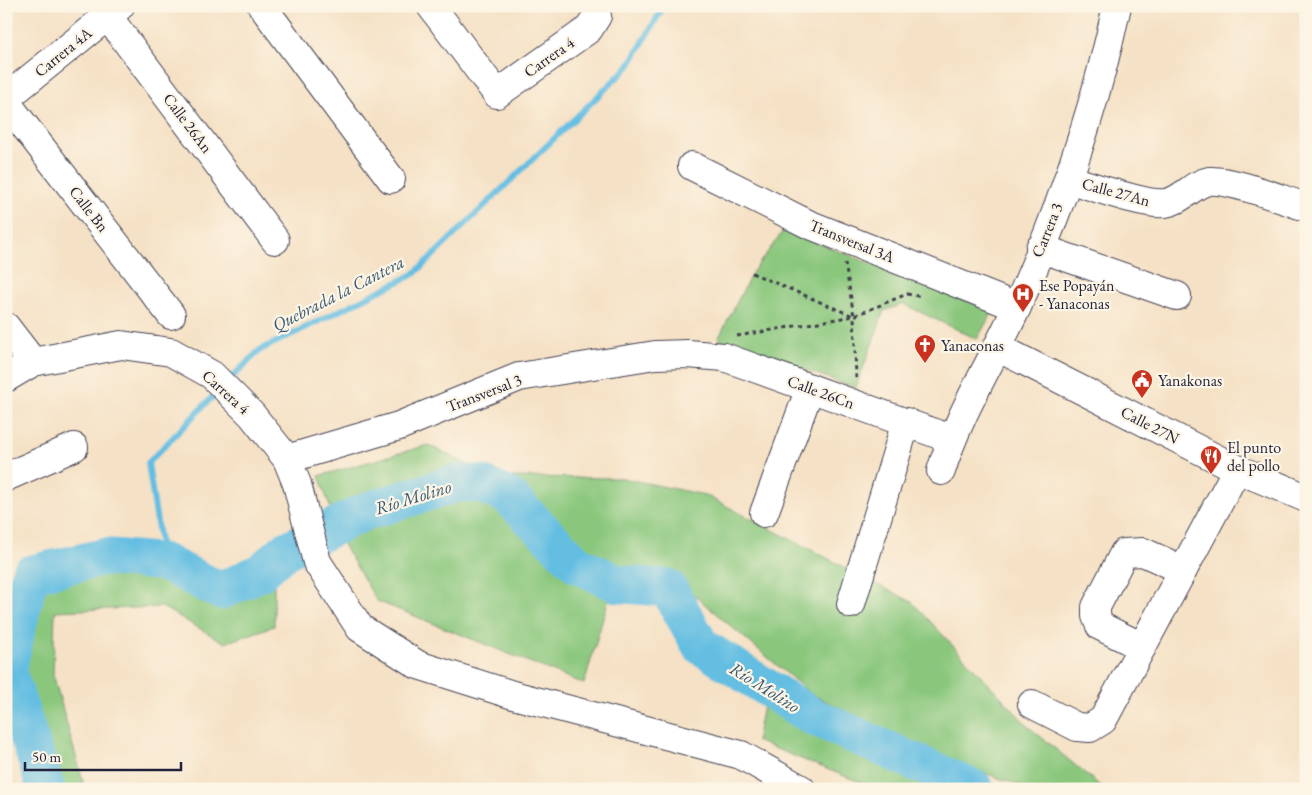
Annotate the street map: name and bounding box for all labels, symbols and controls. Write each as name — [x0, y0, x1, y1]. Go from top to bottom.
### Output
street label: Carrera 4A — [30, 22, 97, 82]
street label: Carrera 4 — [520, 32, 579, 82]
street label: Calle 26An — [159, 89, 218, 158]
street label: Calle 27An — [1080, 173, 1153, 211]
street label: Calle Bn — [64, 182, 114, 237]
street label: Carrera 3 — [1027, 199, 1068, 260]
street label: Transversal 3A — [806, 214, 899, 268]
water label: Quebrada la Cantera — [268, 250, 408, 337]
place label: Ese Popayán - Yanaconas — [1039, 275, 1115, 314]
hospital icon: Ese Popayán - Yanaconas — [1011, 282, 1035, 313]
church icon: Yanaconas — [913, 333, 937, 364]
place label: Yanaconas — [941, 335, 1004, 356]
street label: Carrera 4 — [198, 365, 255, 419]
public building icon: Yanakonas — [1130, 368, 1154, 399]
street label: Transversal 3 — [443, 369, 525, 417]
street label: Calle 26Cn — [784, 370, 858, 414]
place label: Yanakonas — [1158, 370, 1222, 391]
street label: Calle 27N — [1117, 401, 1183, 449]
place label: El punto del pollo — [1227, 437, 1281, 476]
restaurant icon: El punto del pollo — [1199, 444, 1223, 475]
water label: Río Molino — [372, 474, 454, 519]
water label: Río Molino — [726, 656, 805, 718]
scale bar — [25, 740, 181, 772]
text: 50 m — [32, 747, 61, 766]

